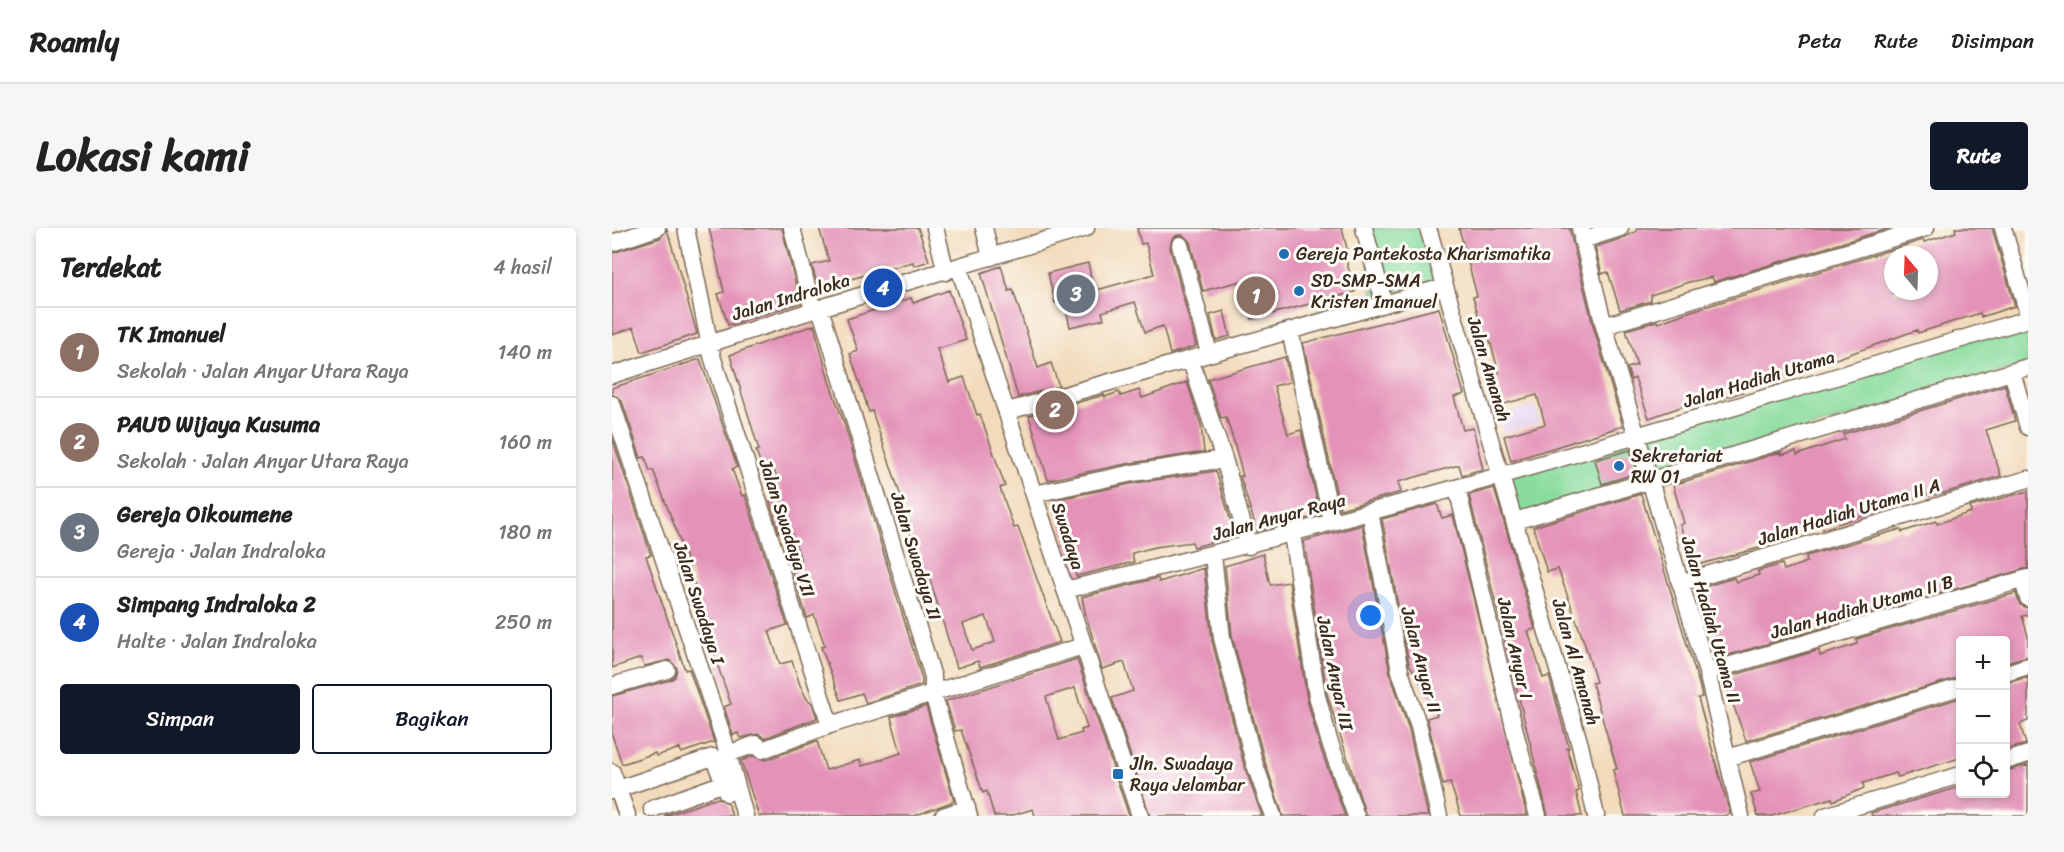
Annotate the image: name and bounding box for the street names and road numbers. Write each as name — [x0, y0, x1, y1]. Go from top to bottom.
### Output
street label: Jalan Indraloka — [727, 264, 854, 330]
street label: Jalan Amanah — [1457, 311, 1520, 426]
street label: Jalan Hadiah Utama — [1678, 341, 1839, 418]
street label: Jalan Swadaya VII — [749, 454, 825, 602]
street label: Jalan Hadiah Utama II A — [1753, 469, 1944, 555]
street label: Jalan Anyar Raya — [1208, 484, 1350, 550]
street label: Jalan Swadaya II — [881, 487, 951, 625]
street label: Swadaya — [1042, 498, 1094, 574]
street label: Jalan Hadiah Utama II — [1672, 532, 1750, 708]
street label: Jalan Swadaya I — [664, 536, 734, 670]
street label: Jalan Hadiah Utama II B — [1766, 566, 1957, 649]
street label: Jalan Anyar I — [1488, 593, 1542, 703]
street label: Jalan Al Amanah — [1542, 594, 1609, 729]
street label: Jalan Anyar II — [1391, 602, 1451, 717]
street label: Jalan Anyar III — [1307, 612, 1363, 735]

